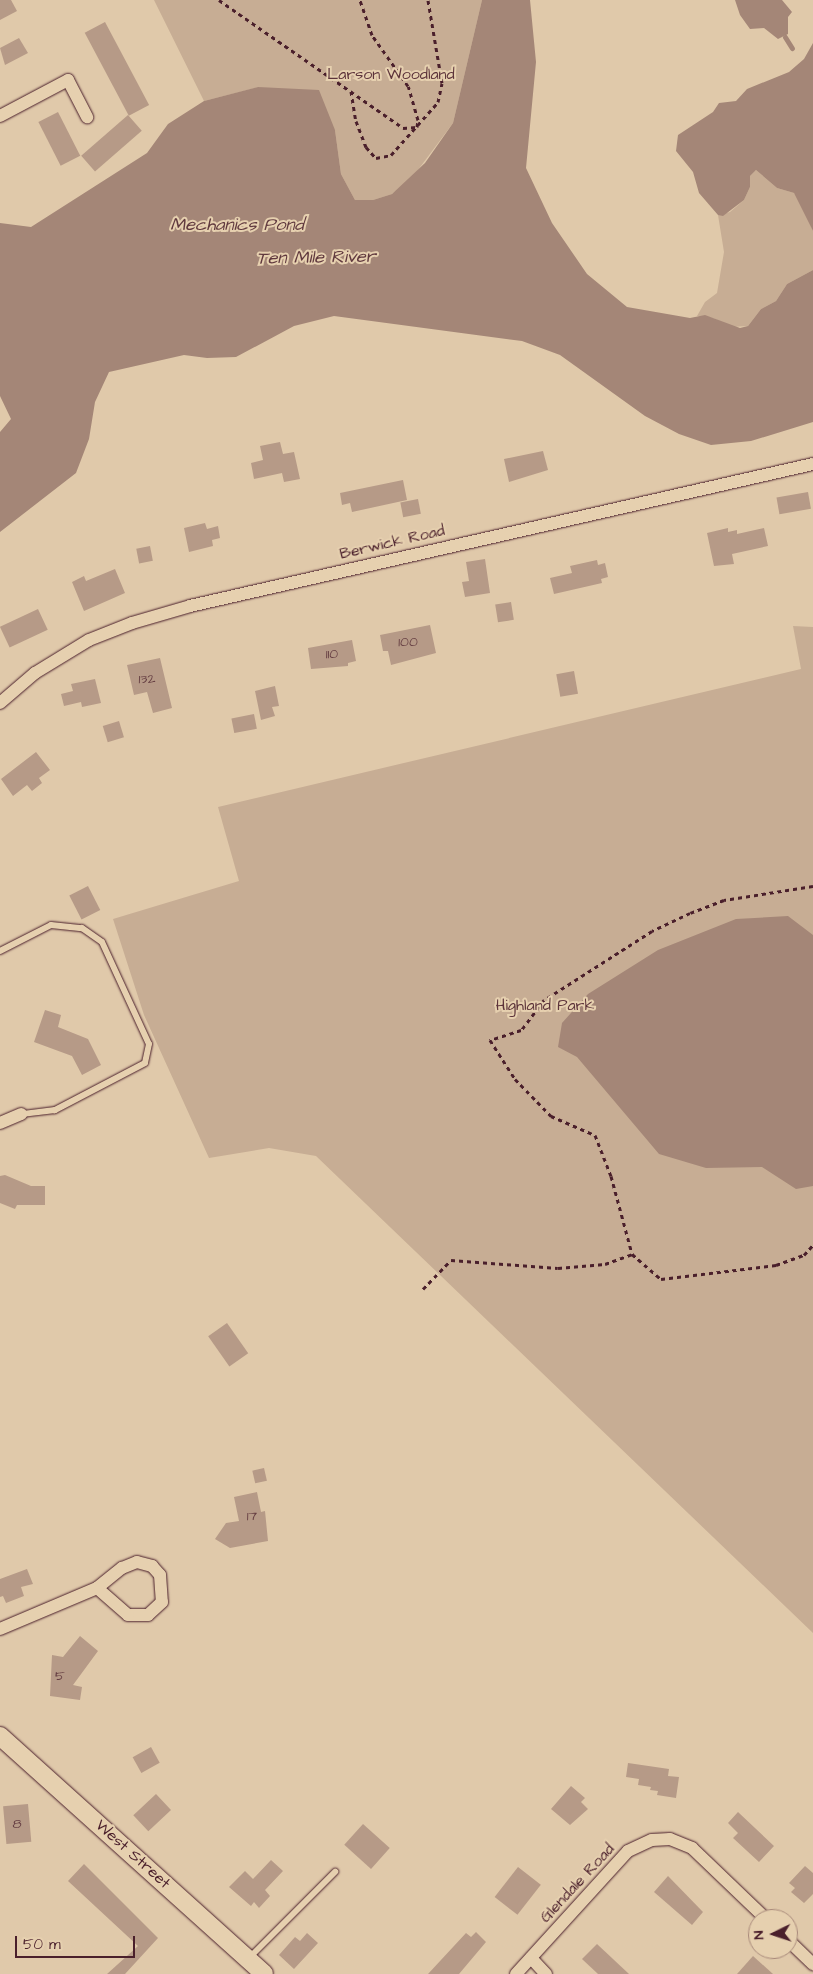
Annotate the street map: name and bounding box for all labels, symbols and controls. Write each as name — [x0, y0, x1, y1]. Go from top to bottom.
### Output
park label: Larson Woodland — [327, 64, 455, 84]
water label: Mechanics Pond — [170, 214, 304, 236]
water label: Ten Mile River — [256, 246, 376, 270]
street label: Berwick Road — [338, 521, 446, 563]
house number: 100 — [398, 634, 418, 650]
house number: 110 — [326, 646, 338, 662]
house number: 132 — [139, 671, 155, 687]
park label: Highland Park — [496, 995, 594, 1015]
house number: 17 — [247, 1508, 257, 1524]
house number: 5 — [55, 1668, 65, 1684]
street label: West Street — [92, 1815, 174, 1893]
house number: 8 — [12, 1816, 22, 1832]
street label: Glendale Road — [536, 1840, 618, 1926]
north arrow — [748, 1909, 798, 1959]
scale bar — [18, 1926, 138, 1958]
text: N — [749, 1930, 769, 1940]
text: 50 m — [23, 1934, 61, 1955]

